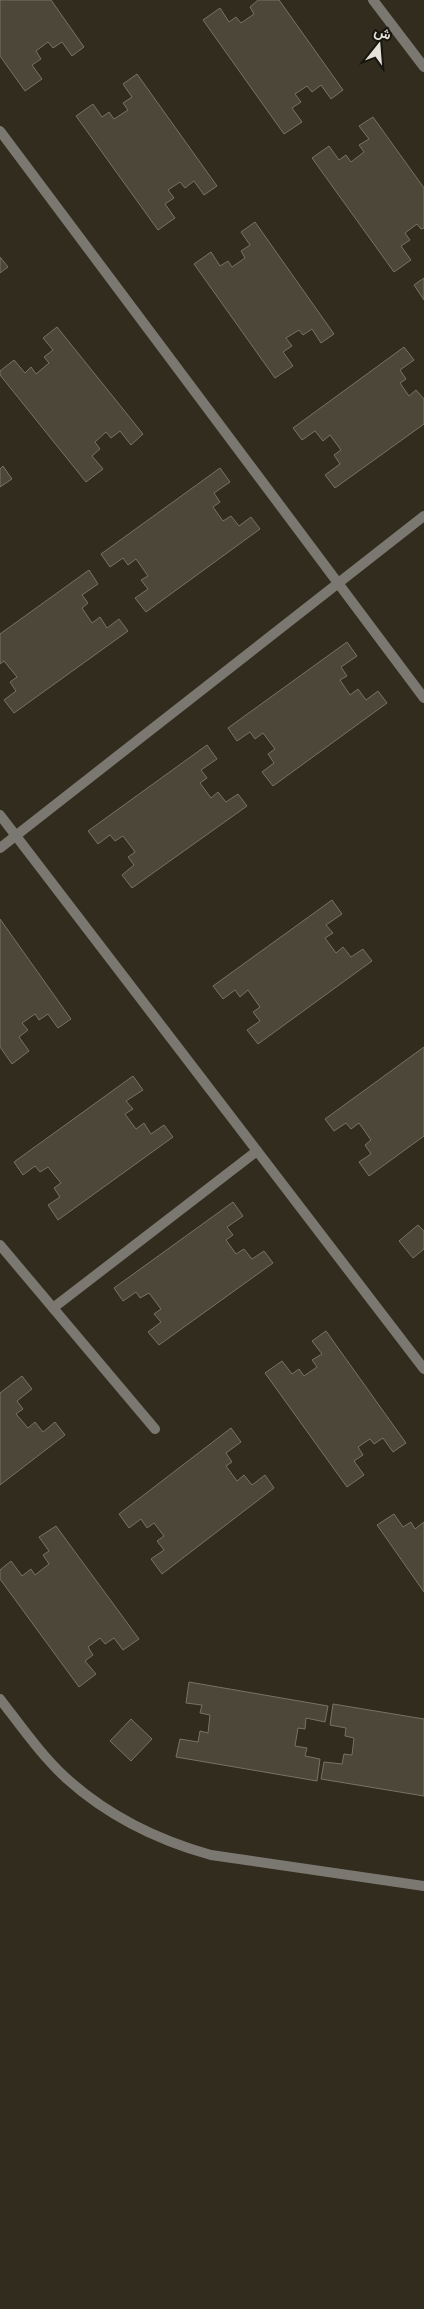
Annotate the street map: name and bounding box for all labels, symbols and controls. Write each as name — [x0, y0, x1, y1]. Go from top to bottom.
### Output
north arrow — [354, 20, 404, 70]
text: ش — [372, 23, 393, 44]

